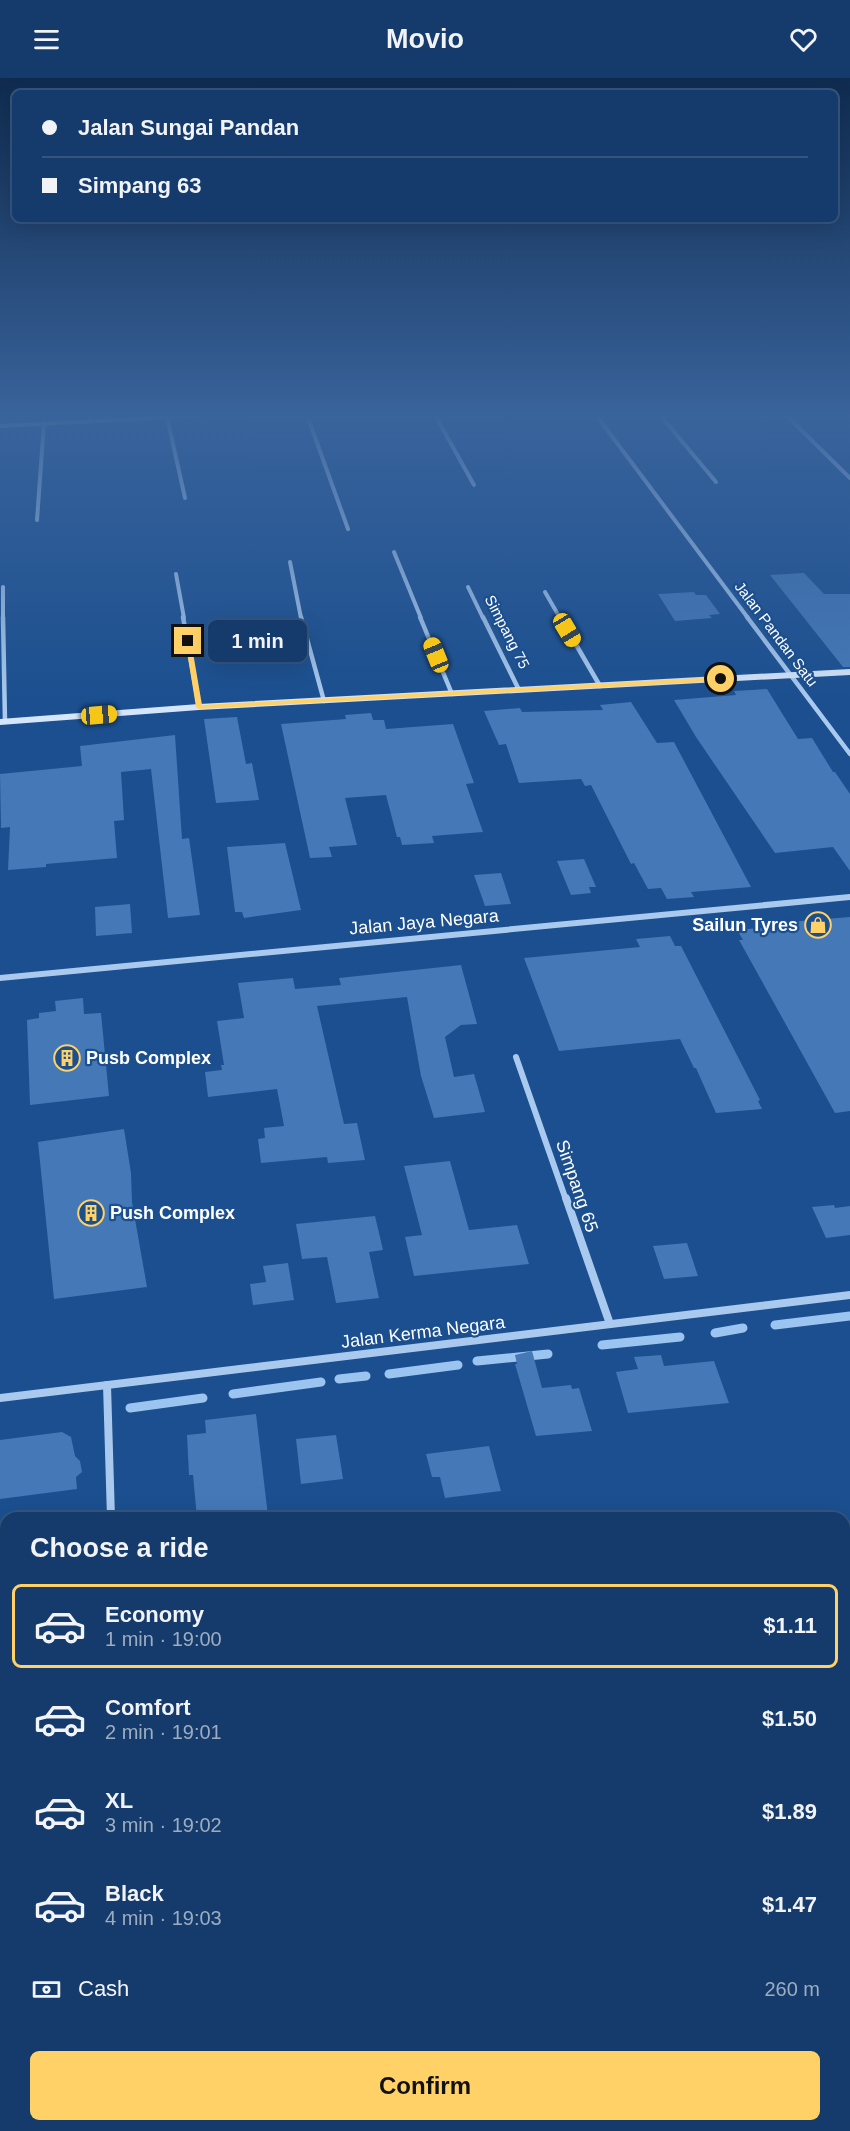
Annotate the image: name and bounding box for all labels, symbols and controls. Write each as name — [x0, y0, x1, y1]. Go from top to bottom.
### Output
icon: menu — [30, 23, 63, 56]
icon: heart — [787, 23, 820, 56]
text: Movio — [386, 24, 464, 54]
text: Jalan Sungai Pandan — [78, 115, 299, 140]
text: Simpang 63 — [78, 173, 201, 198]
street label: Jalan Pandan Satu — [731, 578, 821, 689]
street label: Simpang 75 — [482, 592, 533, 671]
car — [550, 610, 584, 650]
callout: 1 min — [209, 620, 308, 662]
route end — [174, 627, 201, 654]
text: 1 min — [231, 630, 284, 652]
car — [421, 635, 451, 675]
route start — [707, 665, 734, 692]
car — [80, 704, 118, 726]
street label: Jalan Jaya Negara — [348, 905, 501, 939]
shop icon: Sailun Tyres — [803, 910, 833, 940]
place label: Sailun Tyres — [692, 915, 798, 935]
building icon: Pusb Complex — [52, 1043, 82, 1073]
place label: Pusb Complex — [86, 1048, 211, 1068]
street label: Simpang 65 — [552, 1137, 602, 1235]
building icon: Push Complex — [76, 1198, 106, 1228]
place label: Push Complex — [110, 1203, 235, 1223]
street label: Jalan Kerma Negara — [340, 1312, 507, 1352]
text: Choose a ride — [30, 1533, 209, 1563]
icon: car — [33, 1599, 87, 1653]
text: Economy — [105, 1602, 204, 1627]
text: $1.11 — [763, 1613, 817, 1638]
text: 1 min · 19:00 — [105, 1628, 222, 1650]
icon: car — [33, 1692, 87, 1746]
text: Comfort — [105, 1695, 191, 1720]
text: $1.50 — [762, 1706, 817, 1731]
text: 2 min · 19:01 — [105, 1721, 222, 1743]
icon: car — [33, 1785, 87, 1839]
text: XL — [105, 1788, 133, 1813]
text: $1.89 — [762, 1799, 817, 1824]
text: 3 min · 19:02 — [105, 1814, 222, 1836]
icon: car — [33, 1878, 87, 1932]
text: Black — [105, 1881, 164, 1906]
text: $1.47 — [762, 1892, 817, 1917]
text: 4 min · 19:03 — [105, 1907, 222, 1929]
icon: cash — [30, 1973, 63, 2006]
text: Cash — [78, 1976, 129, 2001]
text: 260 m — [764, 1978, 820, 2000]
button: Confirm — [30, 2051, 820, 2120]

